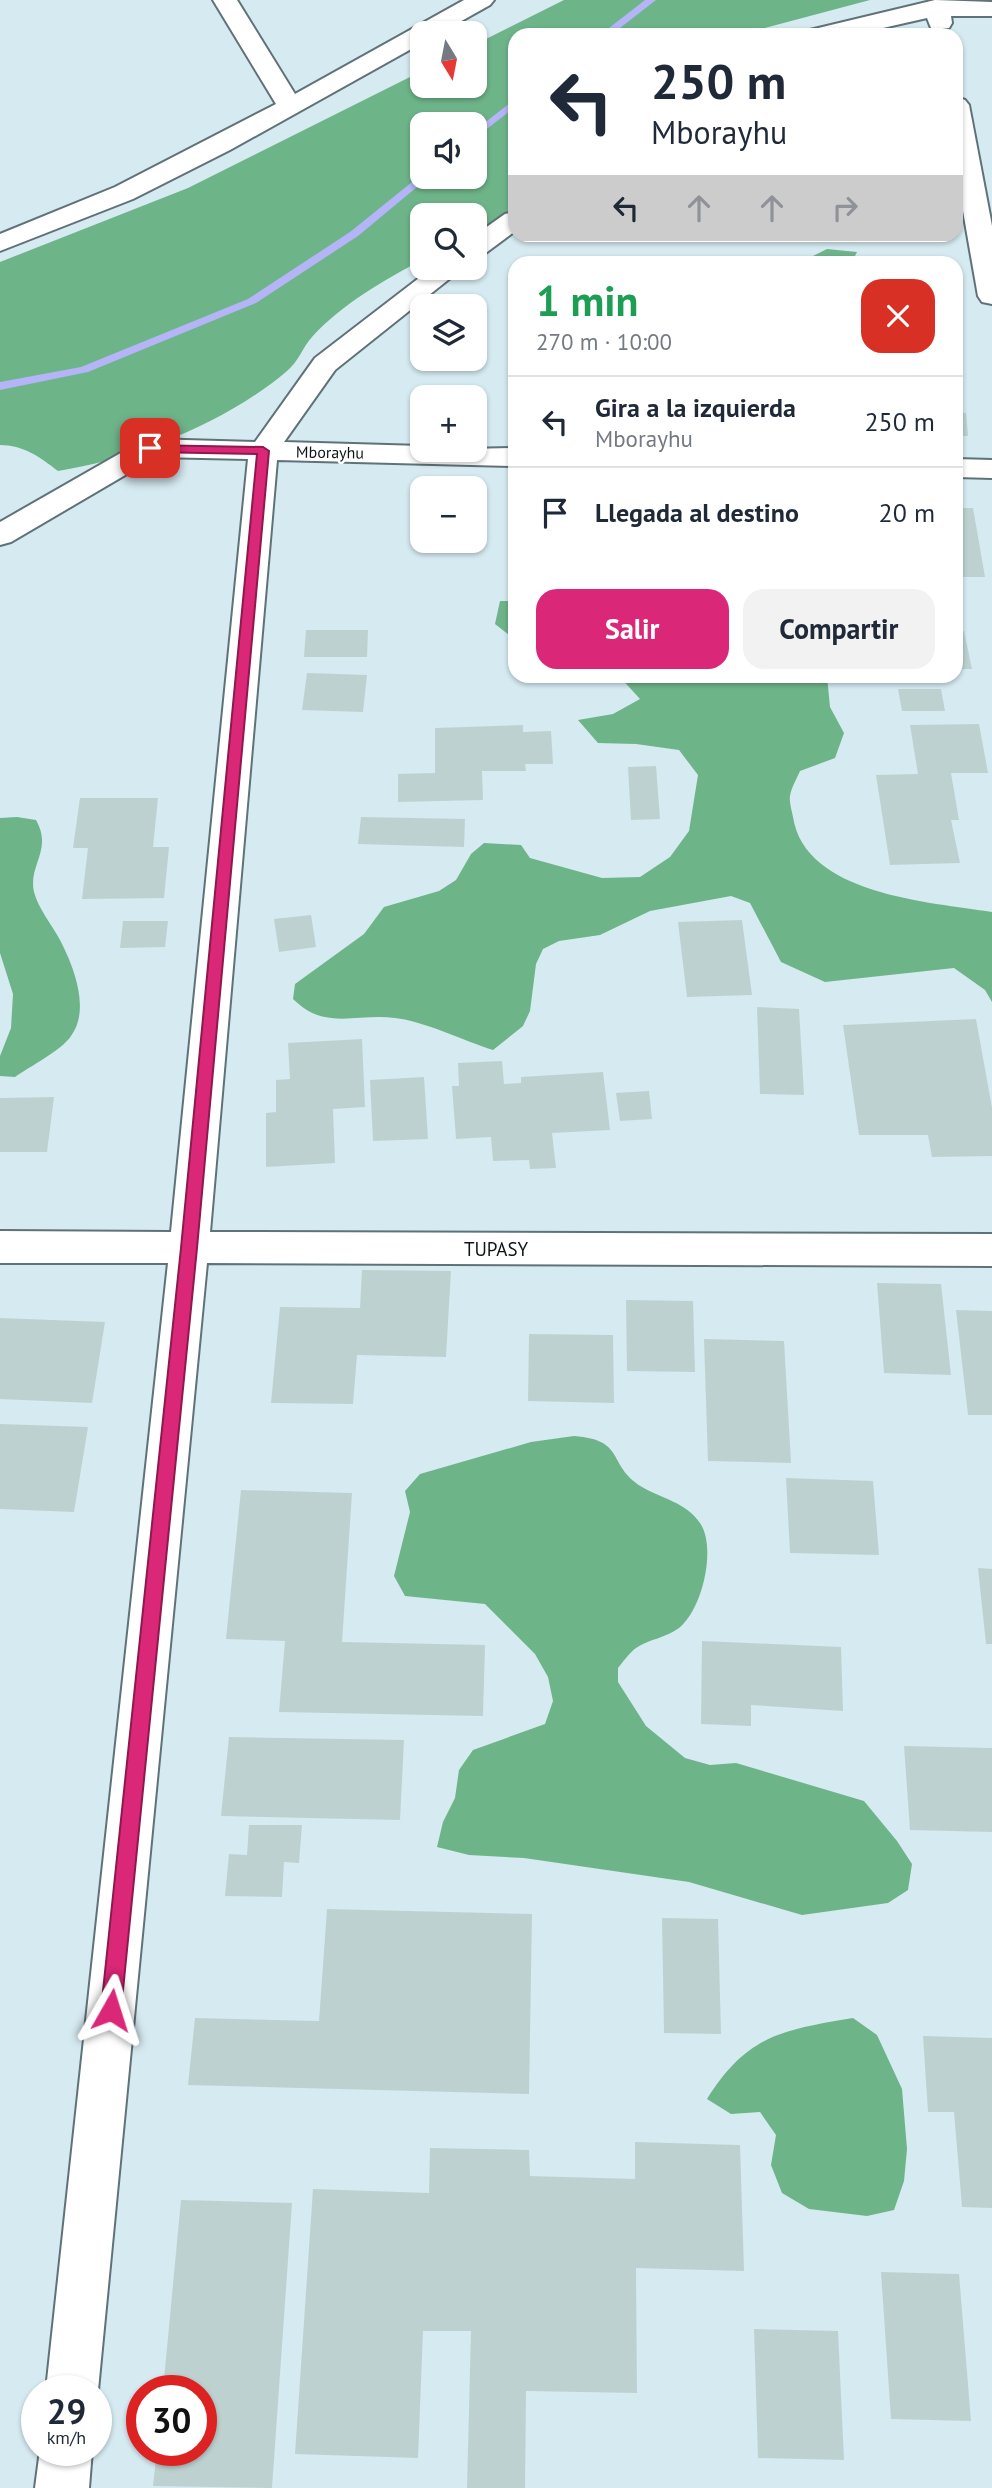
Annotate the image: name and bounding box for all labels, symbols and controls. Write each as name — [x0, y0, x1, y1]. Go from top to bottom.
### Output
north arrow — [410, 21, 486, 98]
map controls — [410, 21, 487, 553]
text: 250 m — [651, 49, 786, 113]
icon: left — [536, 56, 627, 147]
text: Mborayhu — [651, 111, 787, 153]
button: sound — [410, 112, 487, 189]
icon: left — [607, 189, 645, 227]
icon: ahead — [680, 189, 718, 227]
icon: ahead — [753, 189, 791, 227]
icon: right — [826, 189, 864, 227]
button: search — [410, 203, 487, 280]
text: 1 min — [536, 273, 638, 328]
button: close — [861, 279, 935, 353]
button: layers — [410, 294, 487, 371]
text: 270 m · 10:00 — [536, 327, 672, 356]
button: + — [410, 385, 487, 462]
text: Gira a la izquierda — [595, 391, 796, 424]
icon: left — [536, 403, 574, 441]
text: 250 m — [864, 405, 935, 438]
pin — [120, 418, 180, 478]
text: Mborayhu — [595, 424, 693, 453]
icon: arrive — [131, 429, 169, 467]
street label: Mborayhu — [296, 441, 364, 463]
button: − — [410, 476, 487, 553]
icon: arrive — [536, 494, 574, 532]
text: Llegada al destino — [595, 496, 799, 529]
text: 20 m — [879, 496, 935, 529]
button: Salir — [536, 589, 729, 669]
button: Compartir — [743, 589, 935, 669]
street label: TUPASY — [464, 1237, 528, 1261]
position arrow — [74, 1973, 148, 2047]
speed limit sign: 30 — [126, 2375, 217, 2466]
text: 29 — [47, 2388, 86, 2434]
text: km/h — [47, 2426, 86, 2449]

